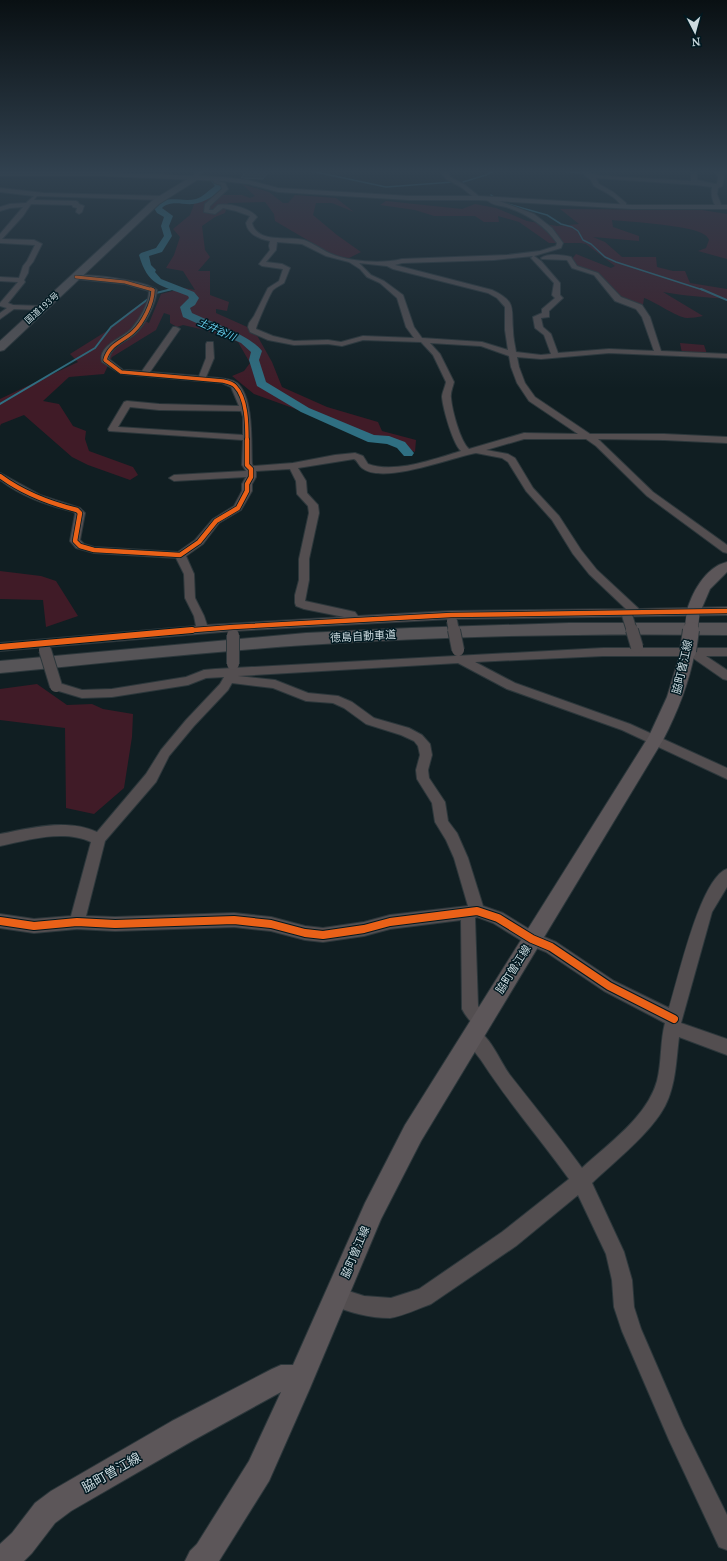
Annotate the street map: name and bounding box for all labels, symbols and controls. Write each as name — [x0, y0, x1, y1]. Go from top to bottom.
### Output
north arrow — [675, 12, 715, 52]
text: N — [691, 35, 701, 50]
street label: 国道193号 — [22, 289, 62, 327]
water label: 土井谷川 — [196, 314, 239, 344]
street label: 徳島自動車道 — [330, 626, 396, 645]
street label: 脇町曽江線 — [668, 638, 695, 695]
street label: 脇町曽江線 — [492, 941, 534, 996]
street label: 脇町曽江線 — [337, 1224, 372, 1280]
street label: 脇町曽江線 — [78, 1448, 144, 1496]

